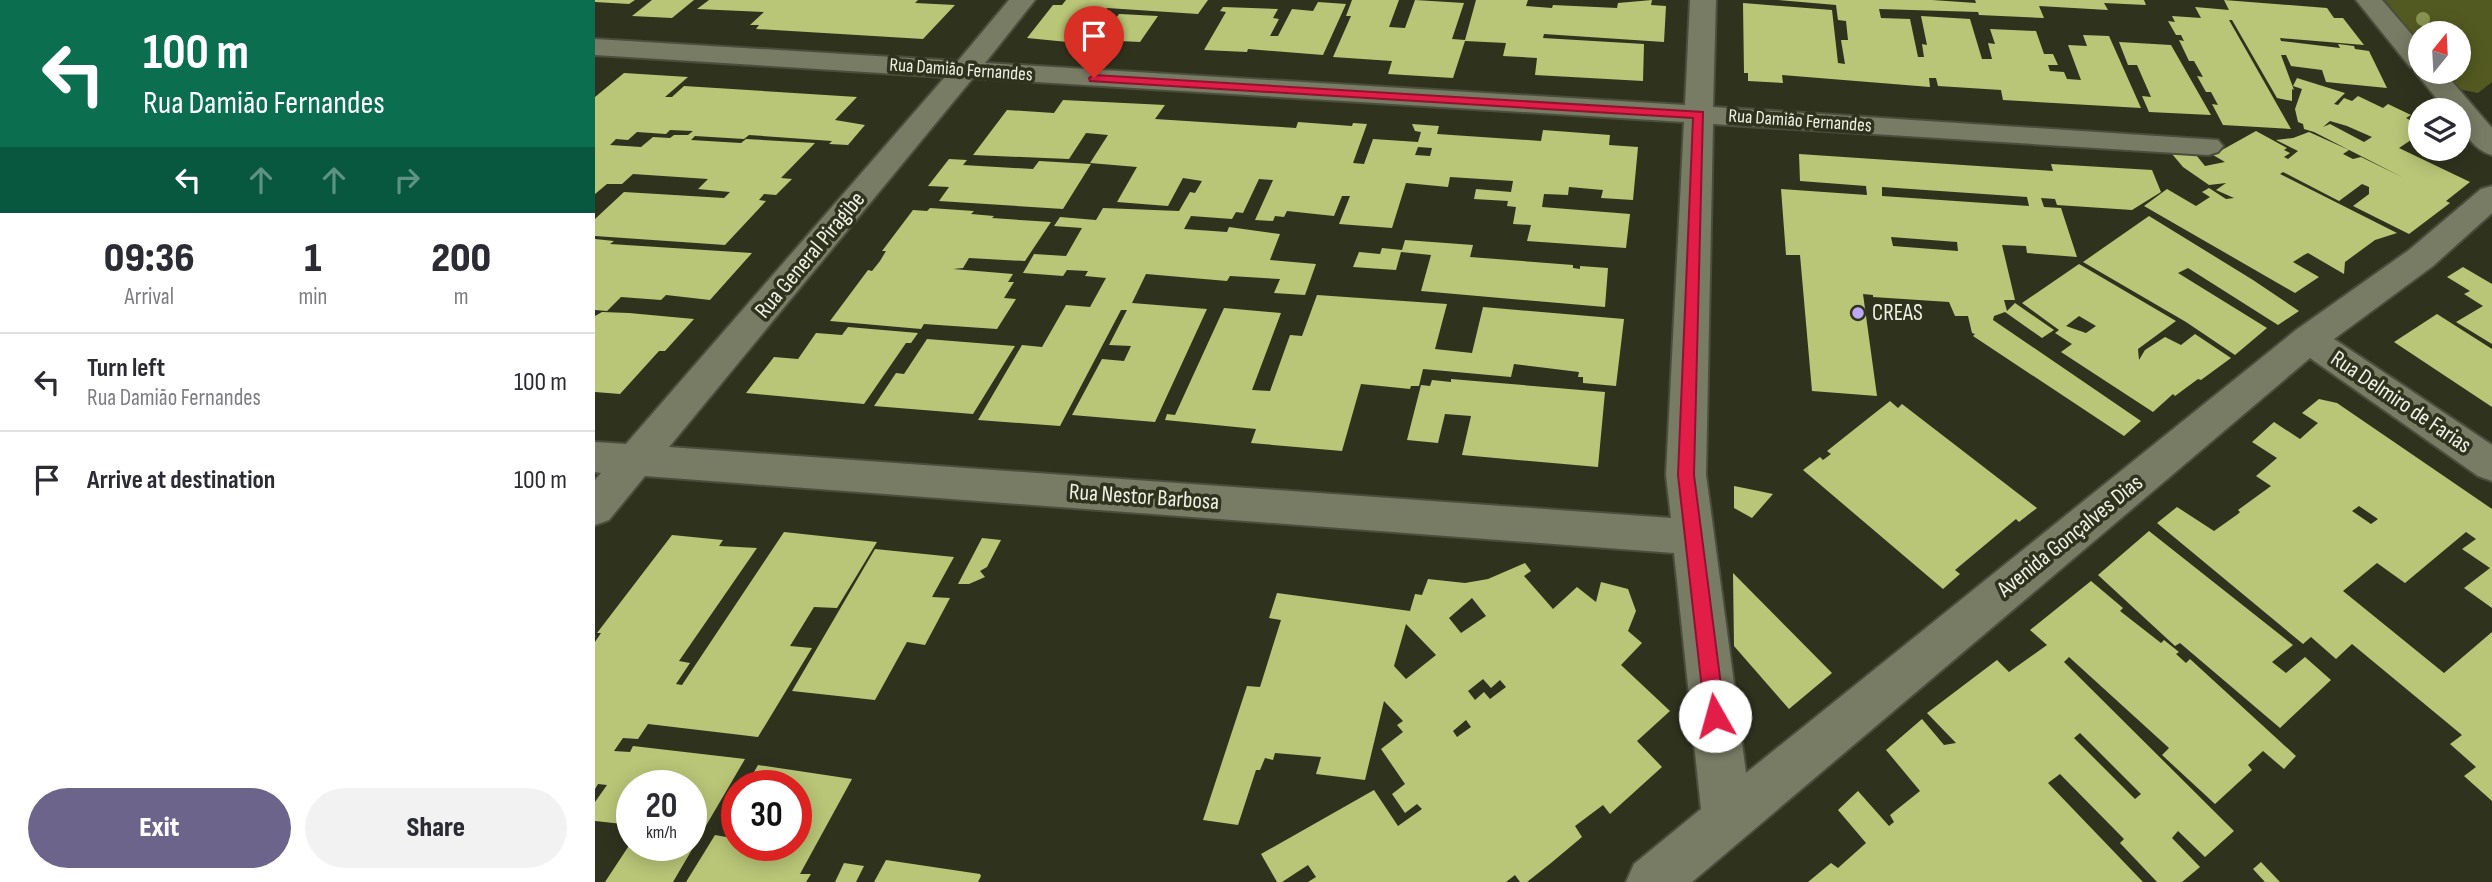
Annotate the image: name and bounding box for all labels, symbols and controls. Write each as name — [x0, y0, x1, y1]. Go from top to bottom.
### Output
pin — [1064, 6, 1124, 78]
icon: arrive — [1075, 17, 1113, 55]
north arrow — [2408, 21, 2471, 84]
map controls — [2408, 21, 2471, 161]
text: 100 m — [143, 24, 249, 83]
icon: left — [28, 28, 119, 119]
street label: Rua Damião Fernandes — [889, 54, 1034, 86]
text: Rua Damião Fernandes — [143, 84, 385, 123]
button: layers — [2408, 98, 2471, 161]
street label: Rua Damião Fernandes — [1728, 105, 1873, 137]
icon: left — [169, 161, 207, 199]
icon: ahead — [242, 161, 280, 199]
icon: ahead — [315, 161, 353, 199]
icon: right — [388, 161, 426, 199]
street label: Rua General Piragibe — [749, 186, 871, 324]
text: 09:36 — [104, 233, 195, 284]
text: 1 — [304, 233, 322, 284]
text: 200 — [431, 233, 491, 284]
text: Arrival — [125, 283, 174, 311]
text: min — [298, 283, 327, 311]
text: m — [454, 283, 469, 311]
place label: CREAS — [1872, 299, 1923, 327]
marker: CREAS — [1850, 305, 1866, 321]
street label: Rua Delmiro de Farias — [2325, 345, 2477, 459]
text: Turn left — [87, 353, 165, 384]
icon: left — [28, 363, 66, 401]
text: 100 m — [514, 367, 567, 398]
text: Rua Damião Fernandes — [87, 384, 261, 412]
icon: arrive — [28, 461, 66, 499]
text: Arrive at destination — [87, 465, 275, 496]
text: 100 m — [514, 465, 567, 496]
street label: Avenida Gonçalves Dias — [1991, 469, 2148, 604]
street label: Rua Nestor Barbosa — [1068, 478, 1220, 516]
position arrow — [1678, 679, 1752, 753]
speed limit sign: 30 — [721, 770, 812, 861]
text: 20 — [646, 785, 678, 828]
button: Exit — [28, 788, 291, 868]
button: Share — [305, 788, 567, 868]
text: km/h — [646, 822, 677, 843]

